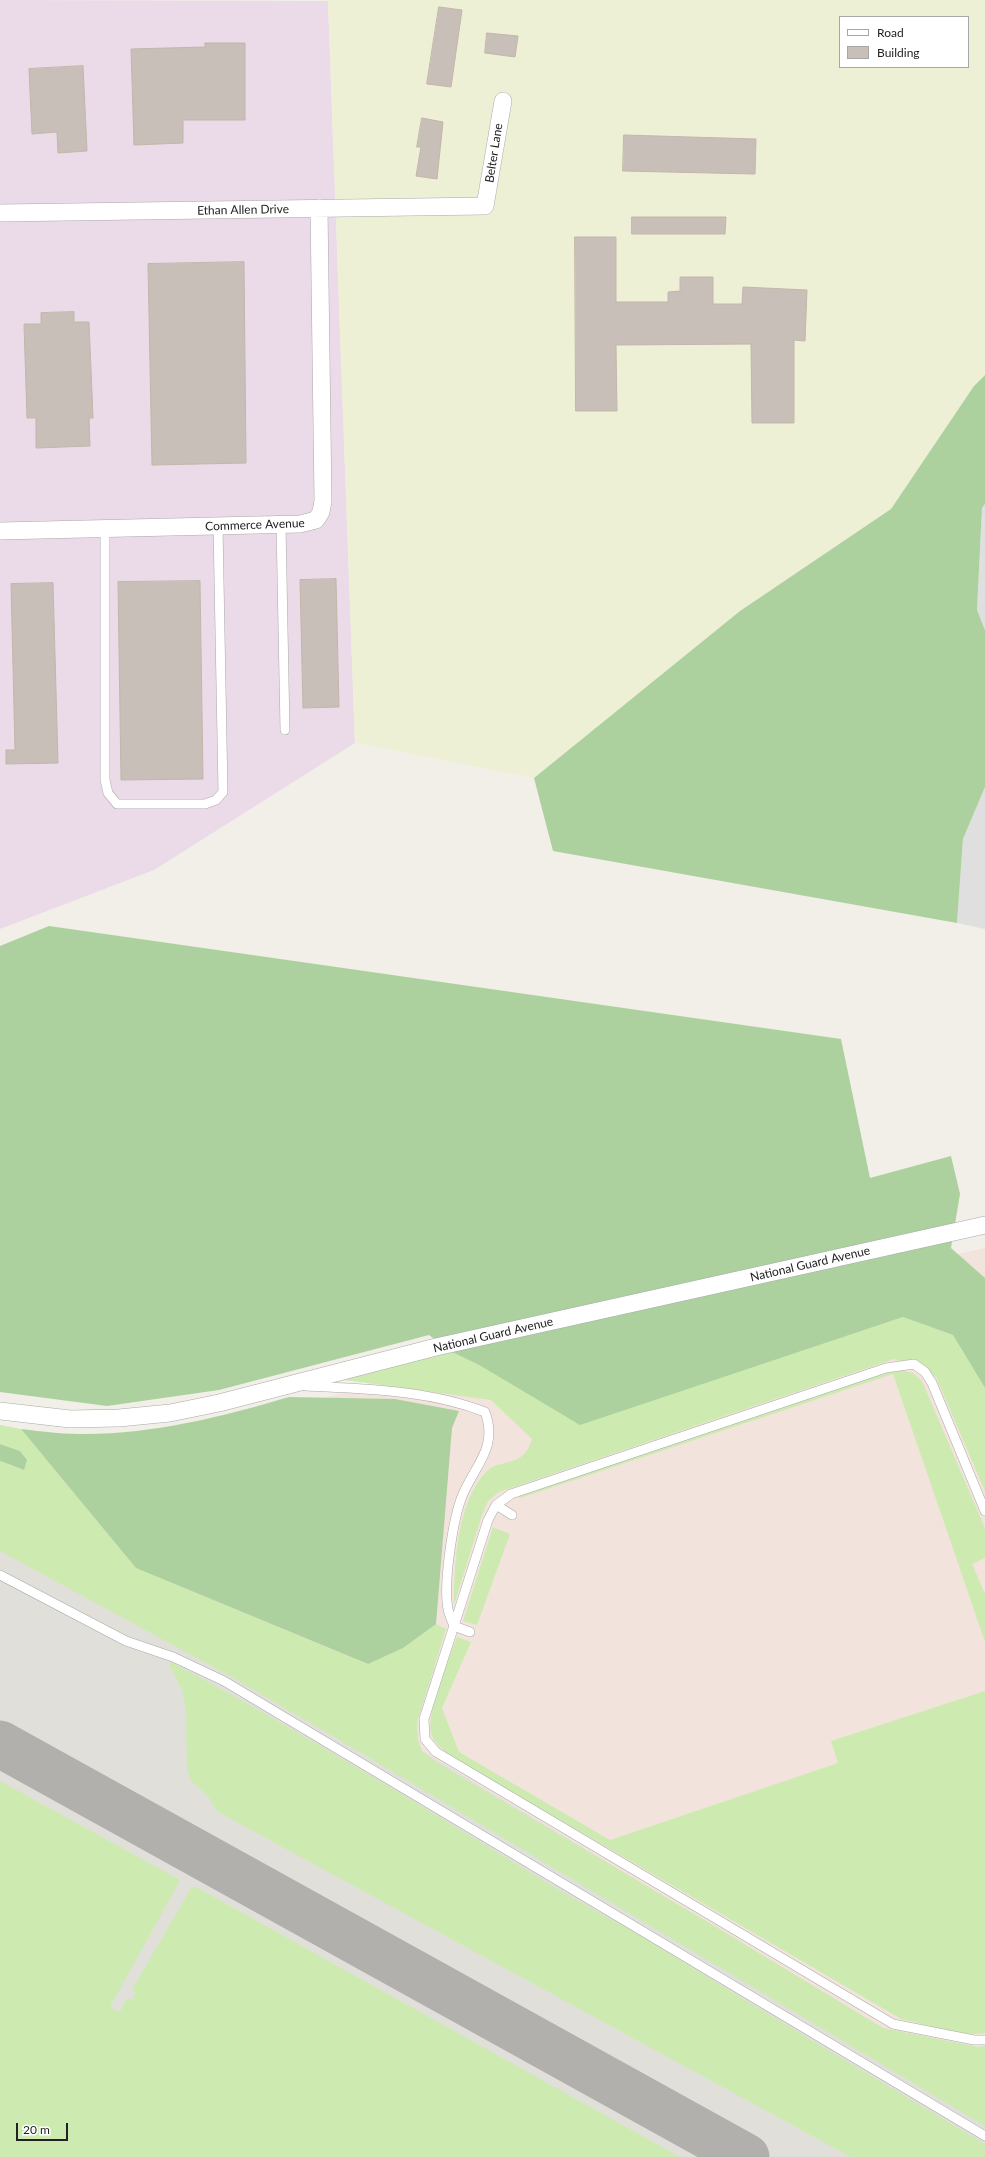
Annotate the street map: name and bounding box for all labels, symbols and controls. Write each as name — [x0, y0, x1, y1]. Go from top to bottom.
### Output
legend — [839, 16, 969, 68]
text: Road — [877, 25, 904, 40]
text: Building — [877, 45, 920, 60]
street label: Belter Lane — [482, 122, 506, 184]
street label: Ethan Allen Drive — [197, 202, 289, 218]
street label: Commerce Avenue — [205, 516, 305, 534]
street label: National Guard Avenue — [749, 1243, 871, 1285]
street label: National Guard Avenue — [432, 1314, 554, 1356]
scale bar — [18, 2115, 70, 2141]
text: 20 m — [23, 2122, 50, 2137]

